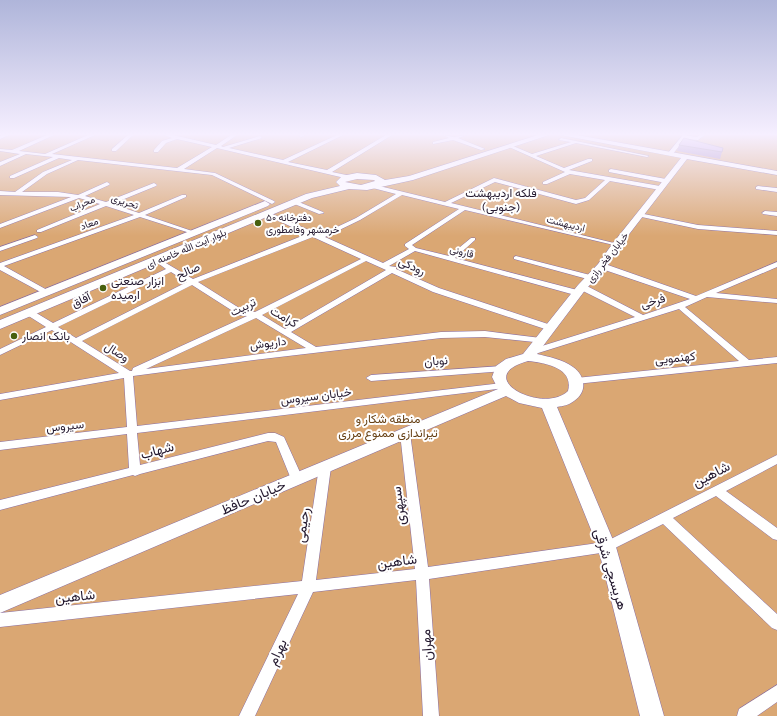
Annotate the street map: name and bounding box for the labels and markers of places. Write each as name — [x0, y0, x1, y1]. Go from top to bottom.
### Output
place label: دفترخانه ۵۰ خرمشهر وفامطوری — [266, 212, 340, 236]
marker: دفترخانه ۵۰ خرمشهر وفامطوری — [253, 218, 263, 228]
place label: ابزار صنعتی ارمیده — [111, 274, 164, 303]
marker: ابزار صنعتی ارمیده — [98, 283, 108, 293]
place label: بانک انصار — [21, 329, 70, 344]
marker: بانک انصار — [9, 331, 19, 341]

